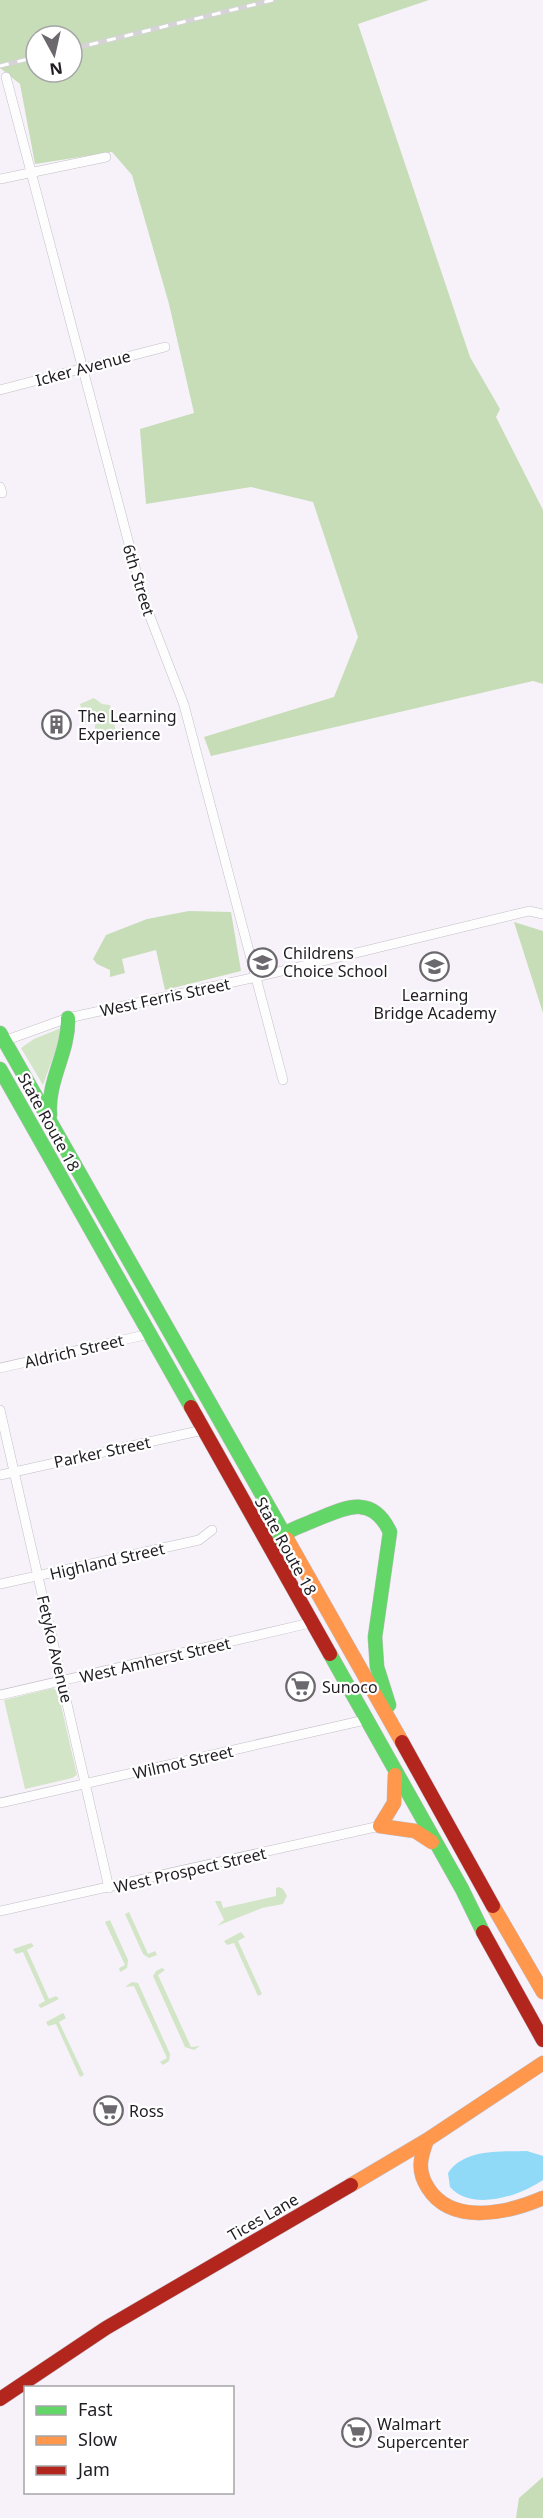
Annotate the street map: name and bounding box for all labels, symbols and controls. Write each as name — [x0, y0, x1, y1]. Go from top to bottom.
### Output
north arrow — [24, 24, 84, 84]
text: N — [48, 57, 64, 81]
street label: Icker Avenue — [33, 345, 133, 391]
street label: 6th Street — [118, 542, 160, 619]
place label: The Learning Experience — [78, 705, 177, 745]
building icon: The Learning Experience — [41, 709, 73, 741]
place label: Childrens Choice School — [283, 942, 388, 982]
school or university icon: Childrens Choice School — [246, 946, 278, 978]
school or university icon: Learning Bridge Academy — [419, 951, 451, 983]
street label: West Ferris Street — [98, 972, 232, 1022]
place label: Learning Bridge Academy — [374, 984, 497, 1024]
street label: State Route 18 — [13, 1069, 85, 1175]
street label: Aldrich Street — [22, 1329, 126, 1373]
street label: Parker Street — [52, 1431, 153, 1473]
street label: State Route 18 — [250, 1493, 322, 1599]
street label: Highland Street — [47, 1537, 167, 1585]
street label: Fetyko Avenue — [32, 1593, 78, 1705]
street label: West Amherst Street — [77, 1632, 233, 1688]
supermarket icon: Sunoco — [285, 1671, 317, 1703]
place label: Sunoco — [322, 1676, 378, 1698]
street label: Wilmot Street — [131, 1740, 236, 1784]
street label: West Prospect Street — [112, 1842, 269, 1898]
supermarket icon: Ross — [92, 2095, 124, 2127]
place label: Ross — [129, 2100, 164, 2122]
street label: Tices Lane — [224, 2188, 302, 2246]
legend — [24, 2386, 234, 2494]
text: Fast — [78, 2397, 113, 2421]
place label: Walmart Supercenter — [377, 2413, 469, 2453]
supermarket icon: Walmart Supercenter — [340, 2417, 372, 2449]
text: Slow — [78, 2427, 117, 2451]
text: Jam — [76, 2457, 110, 2481]

